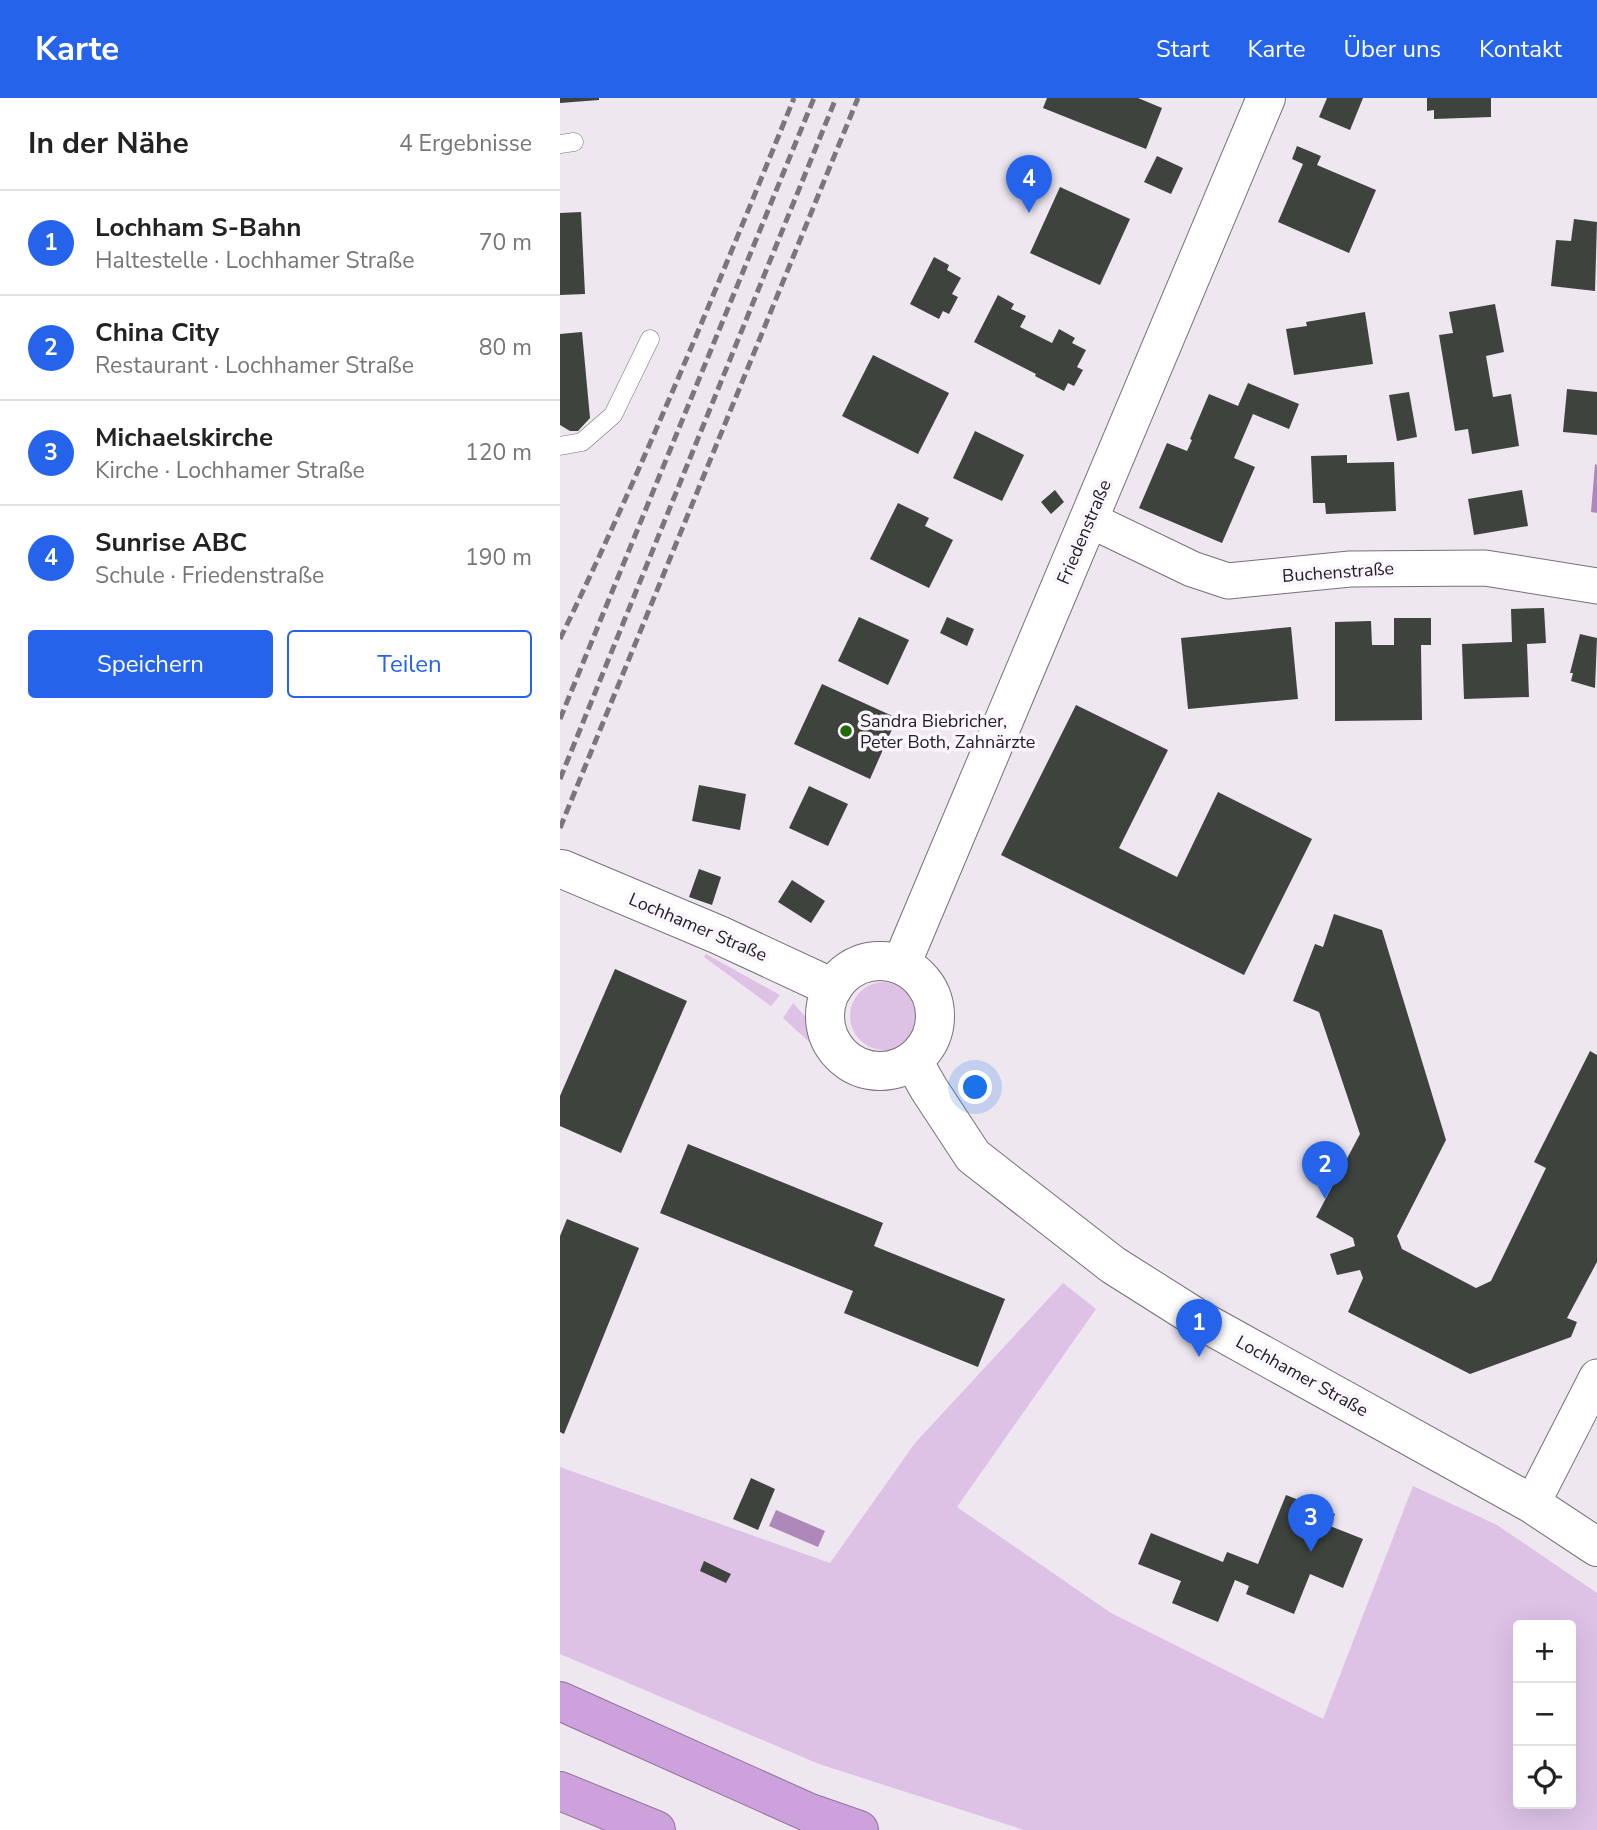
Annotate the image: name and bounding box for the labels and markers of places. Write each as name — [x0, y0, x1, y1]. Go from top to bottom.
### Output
pin: 4 — [1006, 155, 1052, 213]
place label: Sandra Biebricher, Peter Both, Zahnärzte — [860, 709, 1035, 754]
marker: Sandra Biebricher, Peter Both, Zahnärzte — [838, 723, 854, 739]
pin: 2 — [1302, 1141, 1348, 1199]
pin: 1 — [1176, 1299, 1222, 1357]
pin: 3 — [1288, 1494, 1334, 1552]

